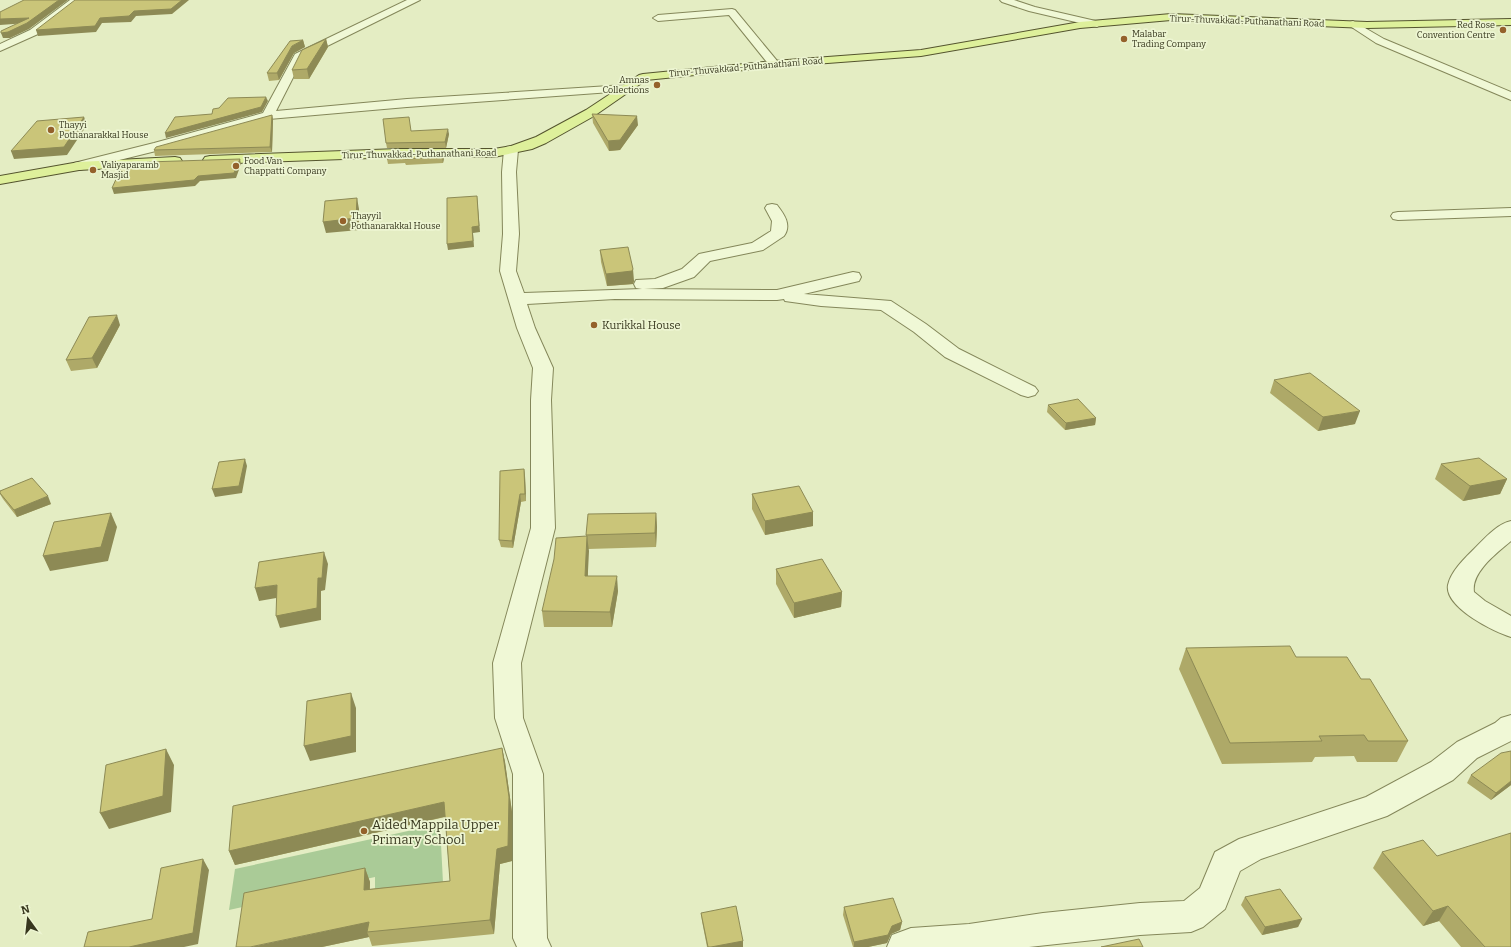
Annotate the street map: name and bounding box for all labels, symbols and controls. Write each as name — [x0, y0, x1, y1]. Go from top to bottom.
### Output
street label: Tirur-Thuvakkad-Puthanathani Road — [1169, 13, 1325, 29]
place label: Red Rose Convention Centre — [1417, 20, 1495, 40]
marker: Red Rose Convention Centre — [1498, 25, 1508, 35]
place label: Malabar Trading Company — [1132, 29, 1206, 49]
marker: Malabar Trading Company — [1119, 34, 1129, 44]
street label: Tirur-Thuvakkad-Puthanathani Road — [668, 55, 824, 79]
place label: Amnas Collections — [603, 75, 649, 95]
marker: Amnas Collections — [652, 80, 662, 90]
place label: Thayyi Pothanarakkal House — [59, 120, 149, 140]
marker: Thayyi Pothanarakkal House — [46, 125, 56, 135]
street label: Tirur-Thuvakkad-Puthanathani Road — [341, 148, 497, 160]
place label: Food Van Chappatti Company — [244, 156, 327, 176]
place label: Valiyaparamb Masjid — [101, 160, 159, 180]
marker: Food Van Chappatti Company — [231, 161, 241, 171]
marker: Valiyaparamb Masjid — [88, 165, 98, 175]
place label: Thayyil Pothanarakkal House — [351, 211, 441, 231]
marker: Thayyil Pothanarakkal House — [338, 216, 348, 226]
place label: Kurikkal House — [602, 319, 681, 332]
marker: Kurikkal House — [589, 320, 599, 330]
place label: Aided Mappila Upper Primary School — [372, 817, 499, 847]
marker: Aided Mappila Upper Primary School — [359, 826, 369, 836]
north arrow — [8, 899, 48, 939]
text: N — [20, 902, 32, 917]

